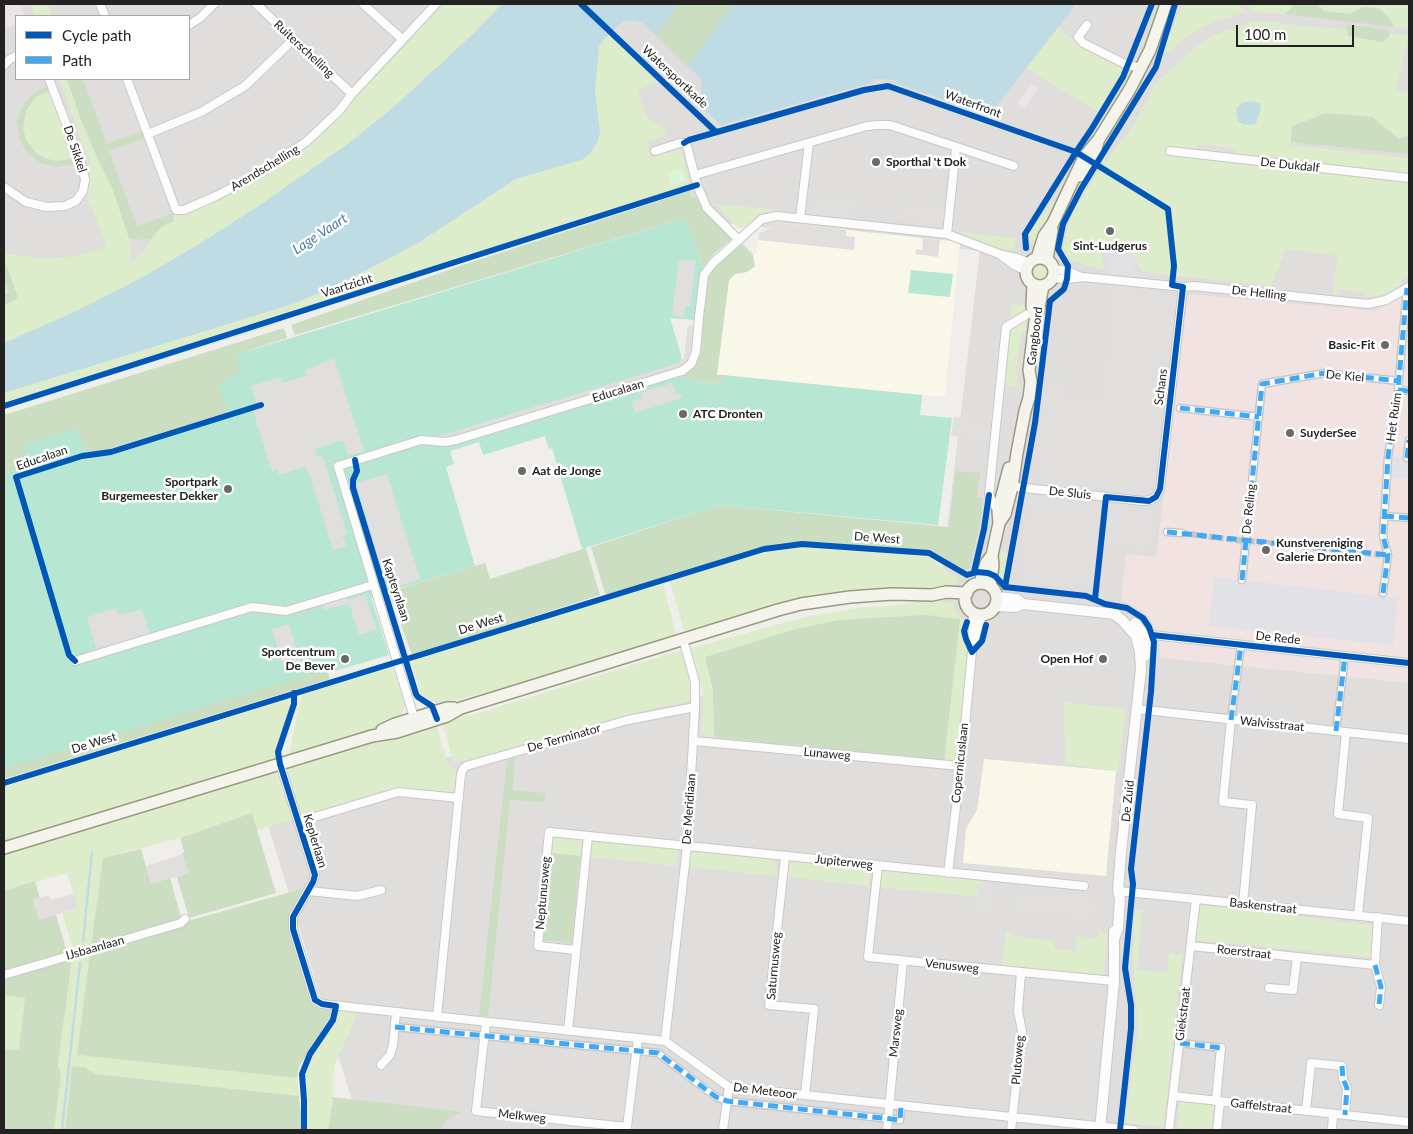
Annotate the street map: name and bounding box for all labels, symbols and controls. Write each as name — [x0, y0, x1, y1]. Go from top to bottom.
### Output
legend — [15, 15, 190, 80]
scale bar — [1238, 15, 1356, 47]
street label: Ruiterschelling — [271, 17, 337, 81]
text: 100 m — [1244, 25, 1286, 43]
text: Cycle path — [62, 26, 131, 44]
street label: Watersportkade — [639, 43, 711, 111]
text: Path — [62, 51, 92, 69]
street label: Waterfront — [943, 87, 1003, 121]
street label: De Sikkel — [60, 124, 90, 174]
street label: Arendschelling — [228, 142, 302, 194]
place label: Sporthal 't Dok — [886, 155, 966, 169]
street label: De Dukdalf — [1260, 155, 1320, 175]
marker: Sporthal 't Dok — [870, 156, 882, 168]
water label: Lage Vaart — [289, 210, 351, 258]
marker: Sint-Ludgerus — [1104, 225, 1116, 237]
place label: Sint-Ludgerus — [1073, 239, 1147, 253]
street label: Vaartzicht — [320, 271, 374, 301]
street label: De Helling — [1231, 283, 1287, 303]
street label: Gangboord — [1024, 306, 1046, 366]
place label: Basic-Fit — [1328, 338, 1375, 352]
marker: Basic-Fit — [1379, 339, 1391, 351]
street label: De Kiel — [1325, 367, 1365, 385]
street label: Schans — [1152, 368, 1170, 406]
street label: Educalaan — [590, 376, 646, 406]
street label: Het Ruim — [1383, 392, 1405, 442]
place label: ATC Dronten — [693, 407, 763, 421]
marker: ATC Dronten — [677, 408, 689, 420]
place label: SuyderSee — [1300, 426, 1356, 440]
marker: SuyderSee — [1284, 427, 1296, 439]
street label: Educalaan — [14, 443, 70, 473]
place label: Aat de Jonge — [532, 464, 601, 478]
marker: Aat de Jonge — [516, 465, 528, 477]
place label: Sportpark Burgemeester Dekker — [101, 475, 218, 503]
marker: Sportpark Burgemeester Dekker — [222, 483, 234, 495]
street label: De Reling — [1239, 483, 1259, 535]
street label: De Sluis — [1048, 484, 1092, 502]
street label: De West — [854, 529, 900, 547]
place label: Kunstvereniging Galerie Dronten — [1276, 536, 1363, 564]
marker: Kunstvereniging Galerie Dronten — [1260, 544, 1272, 556]
street label: Kapteynlaan — [379, 557, 413, 623]
street label: De West — [457, 610, 505, 638]
street label: De Rede — [1255, 628, 1301, 648]
place label: Sportcentrum De Bever — [261, 645, 335, 673]
place label: Open Hof — [1040, 652, 1093, 666]
marker: Sportcentrum De Bever — [339, 653, 351, 665]
marker: Open Hof — [1097, 653, 1109, 665]
street label: Walvisstraat — [1239, 713, 1305, 735]
street label: De Terminator — [526, 721, 602, 755]
street label: Copernicuslaan — [949, 722, 971, 804]
street label: De West — [70, 729, 118, 757]
street label: Lunaweg — [803, 745, 851, 763]
street label: De Meridiaan — [679, 773, 699, 845]
street label: De Zuid — [1119, 780, 1137, 822]
street label: Keplerlaan — [300, 812, 330, 870]
street label: Jupiterweg — [814, 852, 874, 872]
street label: Neptunusweg — [533, 856, 553, 930]
street label: Baskenstraat — [1229, 895, 1297, 917]
street label: Saturnusweg — [764, 931, 784, 1001]
street label: IJsbaanlaan — [64, 933, 126, 963]
street label: Roerstraat — [1216, 942, 1272, 962]
street label: Venusweg — [924, 956, 980, 976]
street label: Giekstraat — [1173, 986, 1193, 1042]
street label: Marsweg — [886, 1008, 906, 1058]
street label: Plutoweg — [1009, 1035, 1027, 1085]
street label: De Meteoor — [732, 1080, 798, 1102]
street label: Gaffelstraat — [1230, 1096, 1292, 1116]
street label: Melkweg — [497, 1106, 547, 1126]

